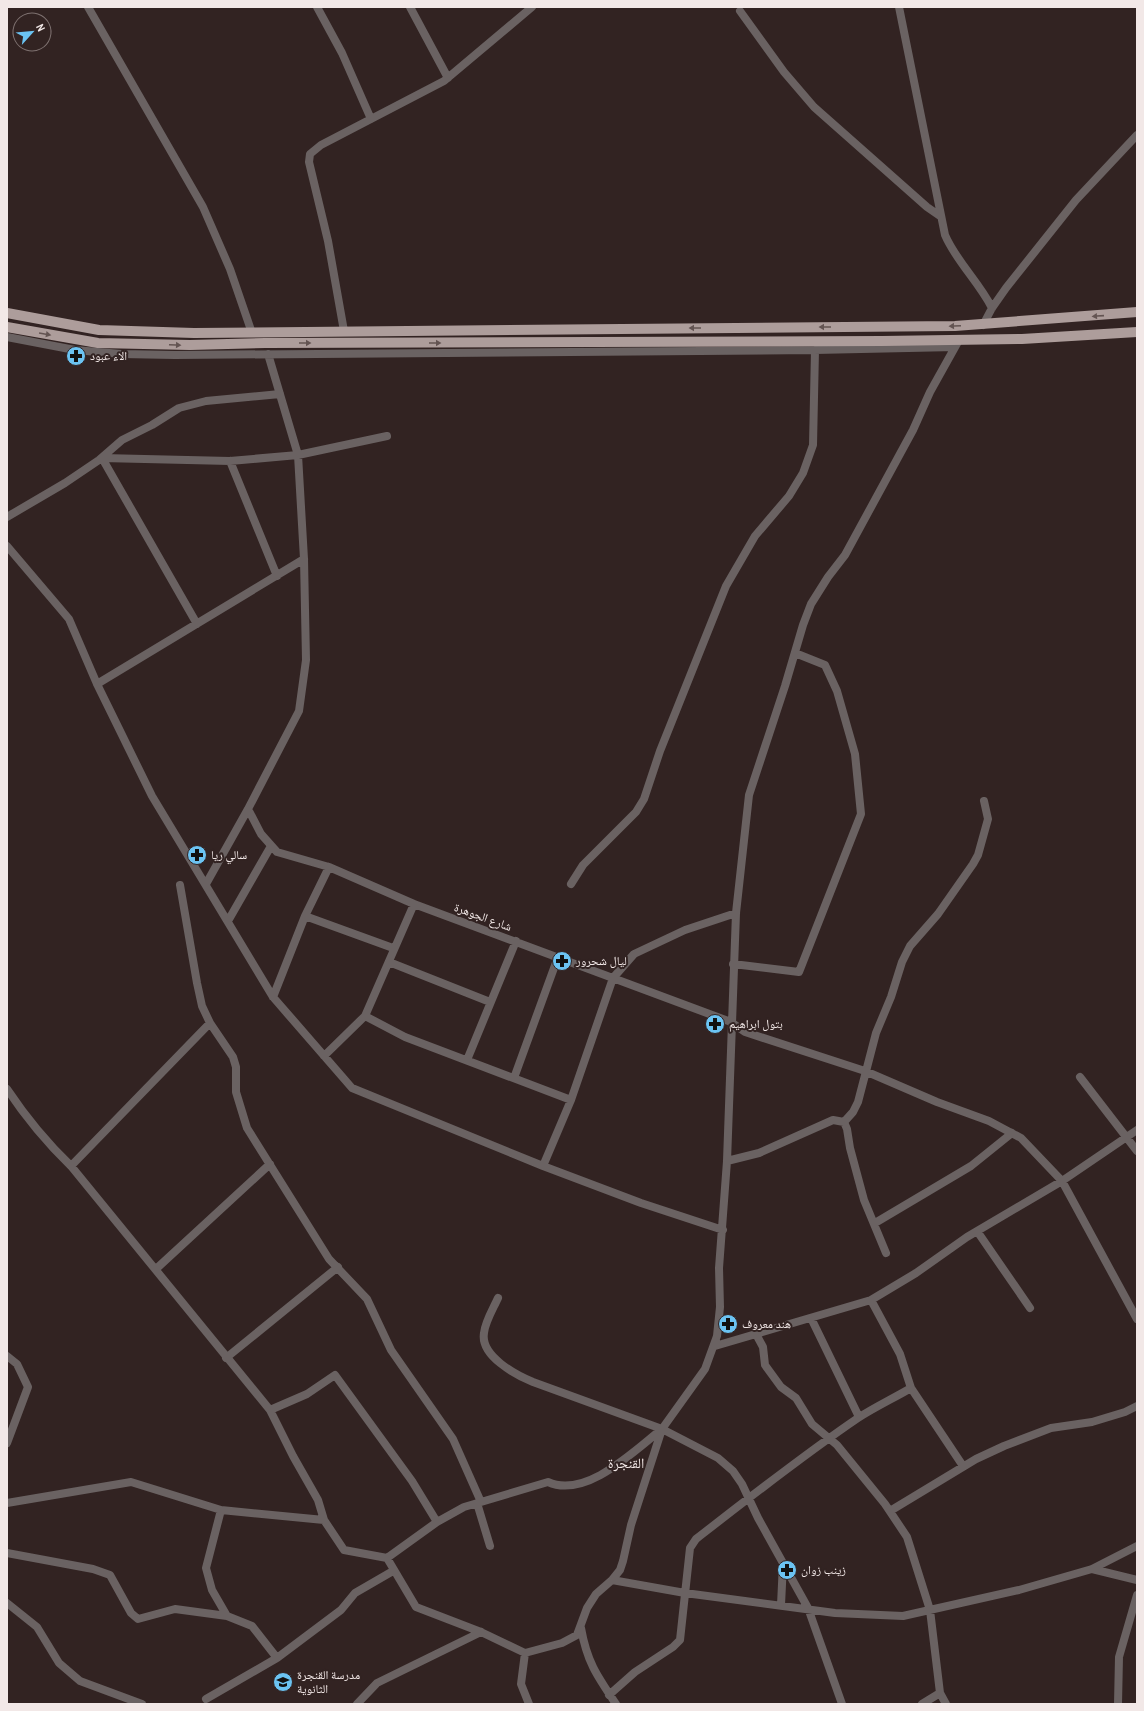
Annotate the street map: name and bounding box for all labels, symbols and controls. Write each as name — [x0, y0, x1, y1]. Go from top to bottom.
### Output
north arrow — [12, 12, 52, 52]
text: N — [33, 21, 49, 34]
one-way arrow — [1092, 312, 1104, 319]
one-way arrow — [948, 323, 961, 329]
one-way arrow — [818, 324, 831, 330]
one-way arrow — [688, 325, 701, 331]
one-way arrow — [39, 331, 51, 337]
one-way arrow — [299, 340, 312, 346]
one-way arrow — [429, 340, 442, 346]
one-way arrow — [169, 342, 182, 348]
pharmacy icon: الاء عبود — [65, 345, 87, 367]
place label: الاء عبود — [90, 348, 127, 364]
pharmacy icon: سالي ريا — [186, 844, 208, 866]
place label: سالي ريا — [211, 847, 247, 865]
street label: شارع الجوهرة — [452, 899, 514, 935]
pharmacy icon: ليال شحرور — [551, 950, 573, 972]
place label: ليال شحرور — [575, 953, 627, 969]
pharmacy icon: بتول ابراهيم — [704, 1013, 726, 1035]
place label: بتول ابراهيم — [729, 1016, 783, 1032]
pharmacy icon: هند معروف — [717, 1313, 739, 1335]
place label: هند معروف — [742, 1316, 791, 1332]
district label: القنجرة — [608, 1454, 644, 1472]
pharmacy icon: زينب زوان — [776, 1559, 798, 1581]
place label: زينب زوان — [801, 1562, 846, 1578]
place label: مدرسة القنجرة الثانوية — [297, 1667, 360, 1697]
school or university icon: مدرسة القنجرة الثانوية — [272, 1671, 294, 1693]

